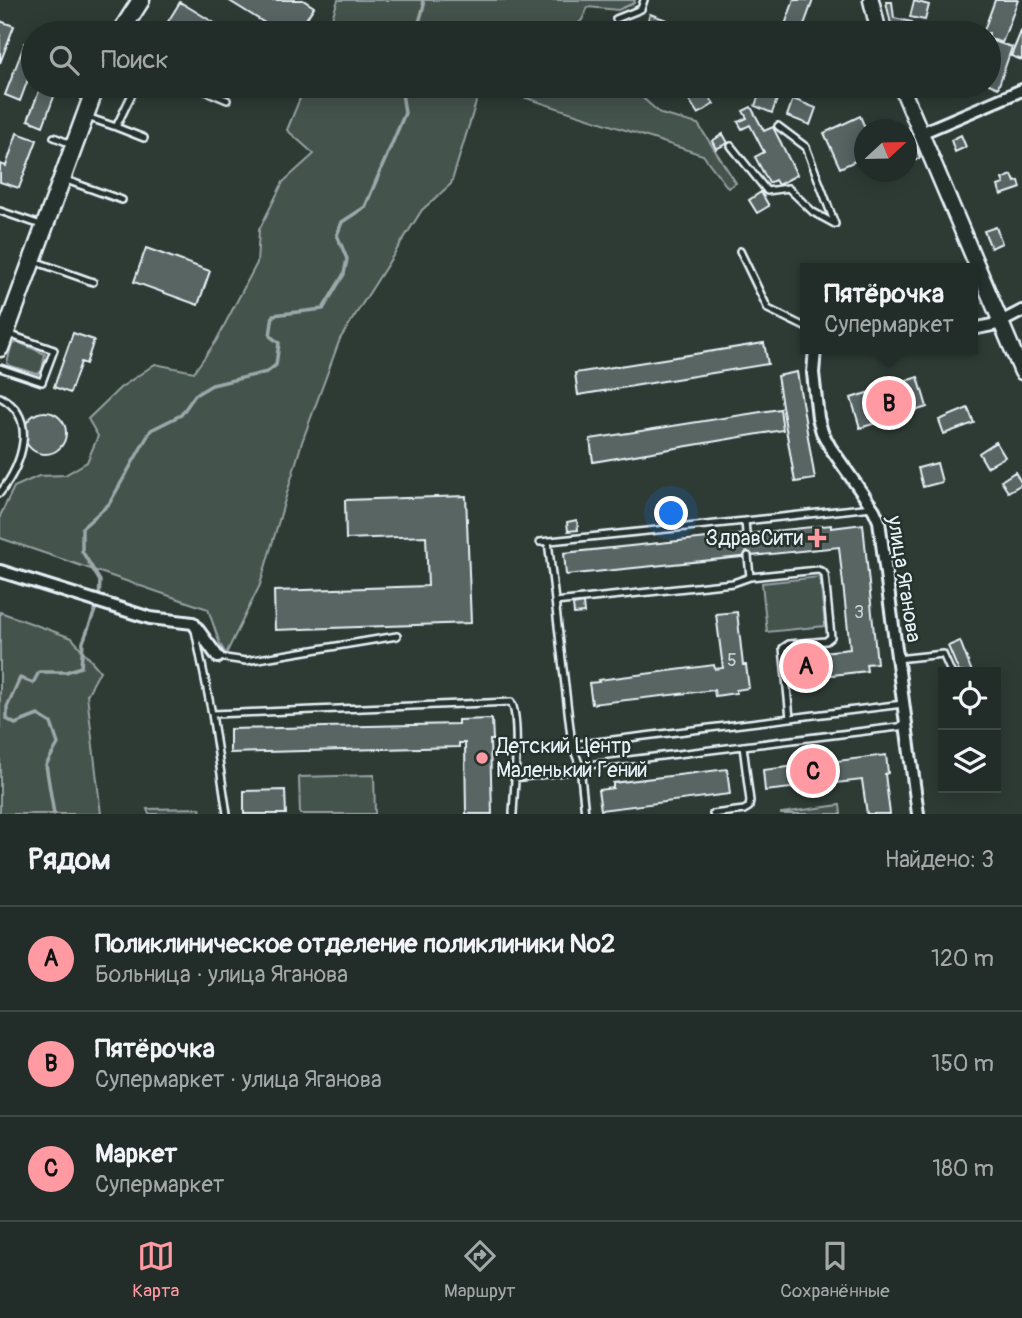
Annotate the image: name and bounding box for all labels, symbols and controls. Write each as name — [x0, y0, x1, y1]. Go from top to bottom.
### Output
search box — [21, 21, 1001, 98]
icon: search — [45, 41, 83, 79]
text: Поиск — [101, 44, 169, 76]
north arrow — [854, 119, 917, 182]
popup — [800, 263, 978, 354]
text: Пятёрочка — [824, 278, 944, 310]
text: Супермаркет — [824, 310, 954, 339]
pin: B — [866, 377, 912, 429]
your location — [654, 496, 688, 530]
street label: улица Яганова — [881, 513, 927, 644]
place label: ЗдравСити — [706, 525, 803, 552]
marker: ЗдравСити — [809, 530, 825, 546]
house number: 3 — [854, 601, 864, 624]
pin: A — [783, 640, 829, 692]
house number: 5 — [727, 649, 737, 672]
map controls — [938, 667, 1001, 793]
button: locate — [938, 667, 1001, 730]
button: layers — [938, 730, 1001, 793]
place label: Детский Центр Маленький Гений — [495, 733, 648, 784]
pin: C — [790, 745, 836, 797]
marker: Детский Центр Маленький Гений — [474, 750, 490, 766]
text: Рядом — [28, 841, 111, 878]
text: Найдено: 3 — [885, 845, 994, 874]
text: Поликлиническое отделение поликлиники №2 — [95, 928, 615, 960]
text: A — [44, 944, 58, 973]
text: 120 m — [931, 944, 994, 973]
text: Больница · улица Яганова — [95, 960, 348, 989]
text: Пятёрочка — [95, 1033, 215, 1065]
text: B — [44, 1049, 58, 1078]
text: 150 m — [931, 1049, 994, 1078]
text: Супермаркет · улица Яганова — [95, 1065, 382, 1094]
text: Маркет — [95, 1138, 177, 1170]
text: C — [44, 1154, 58, 1183]
text: 180 m — [932, 1154, 994, 1183]
text: Супермаркет — [95, 1170, 224, 1199]
tab: Карта — [132, 1237, 179, 1303]
tab: Маршрут — [444, 1237, 516, 1303]
tab: Сохранённые — [780, 1237, 890, 1303]

